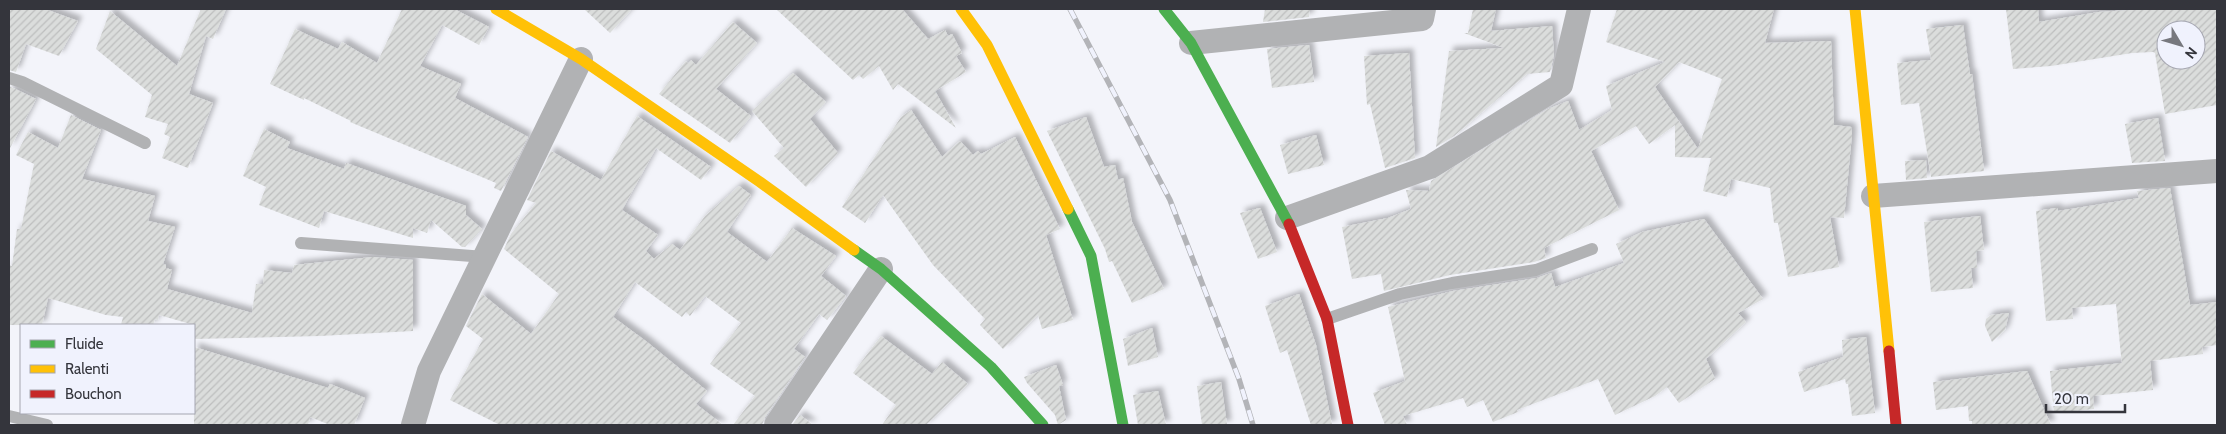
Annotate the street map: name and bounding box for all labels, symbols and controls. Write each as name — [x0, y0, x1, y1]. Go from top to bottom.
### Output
north arrow — [2156, 20, 2206, 70]
text: N — [2181, 44, 2201, 62]
legend — [20, 324, 195, 414]
text: Fluide — [65, 335, 104, 353]
text: Ralenti — [65, 360, 109, 378]
scale bar — [2046, 382, 2125, 414]
text: Bouchon — [65, 385, 122, 403]
text: 20 m — [2054, 390, 2089, 408]

